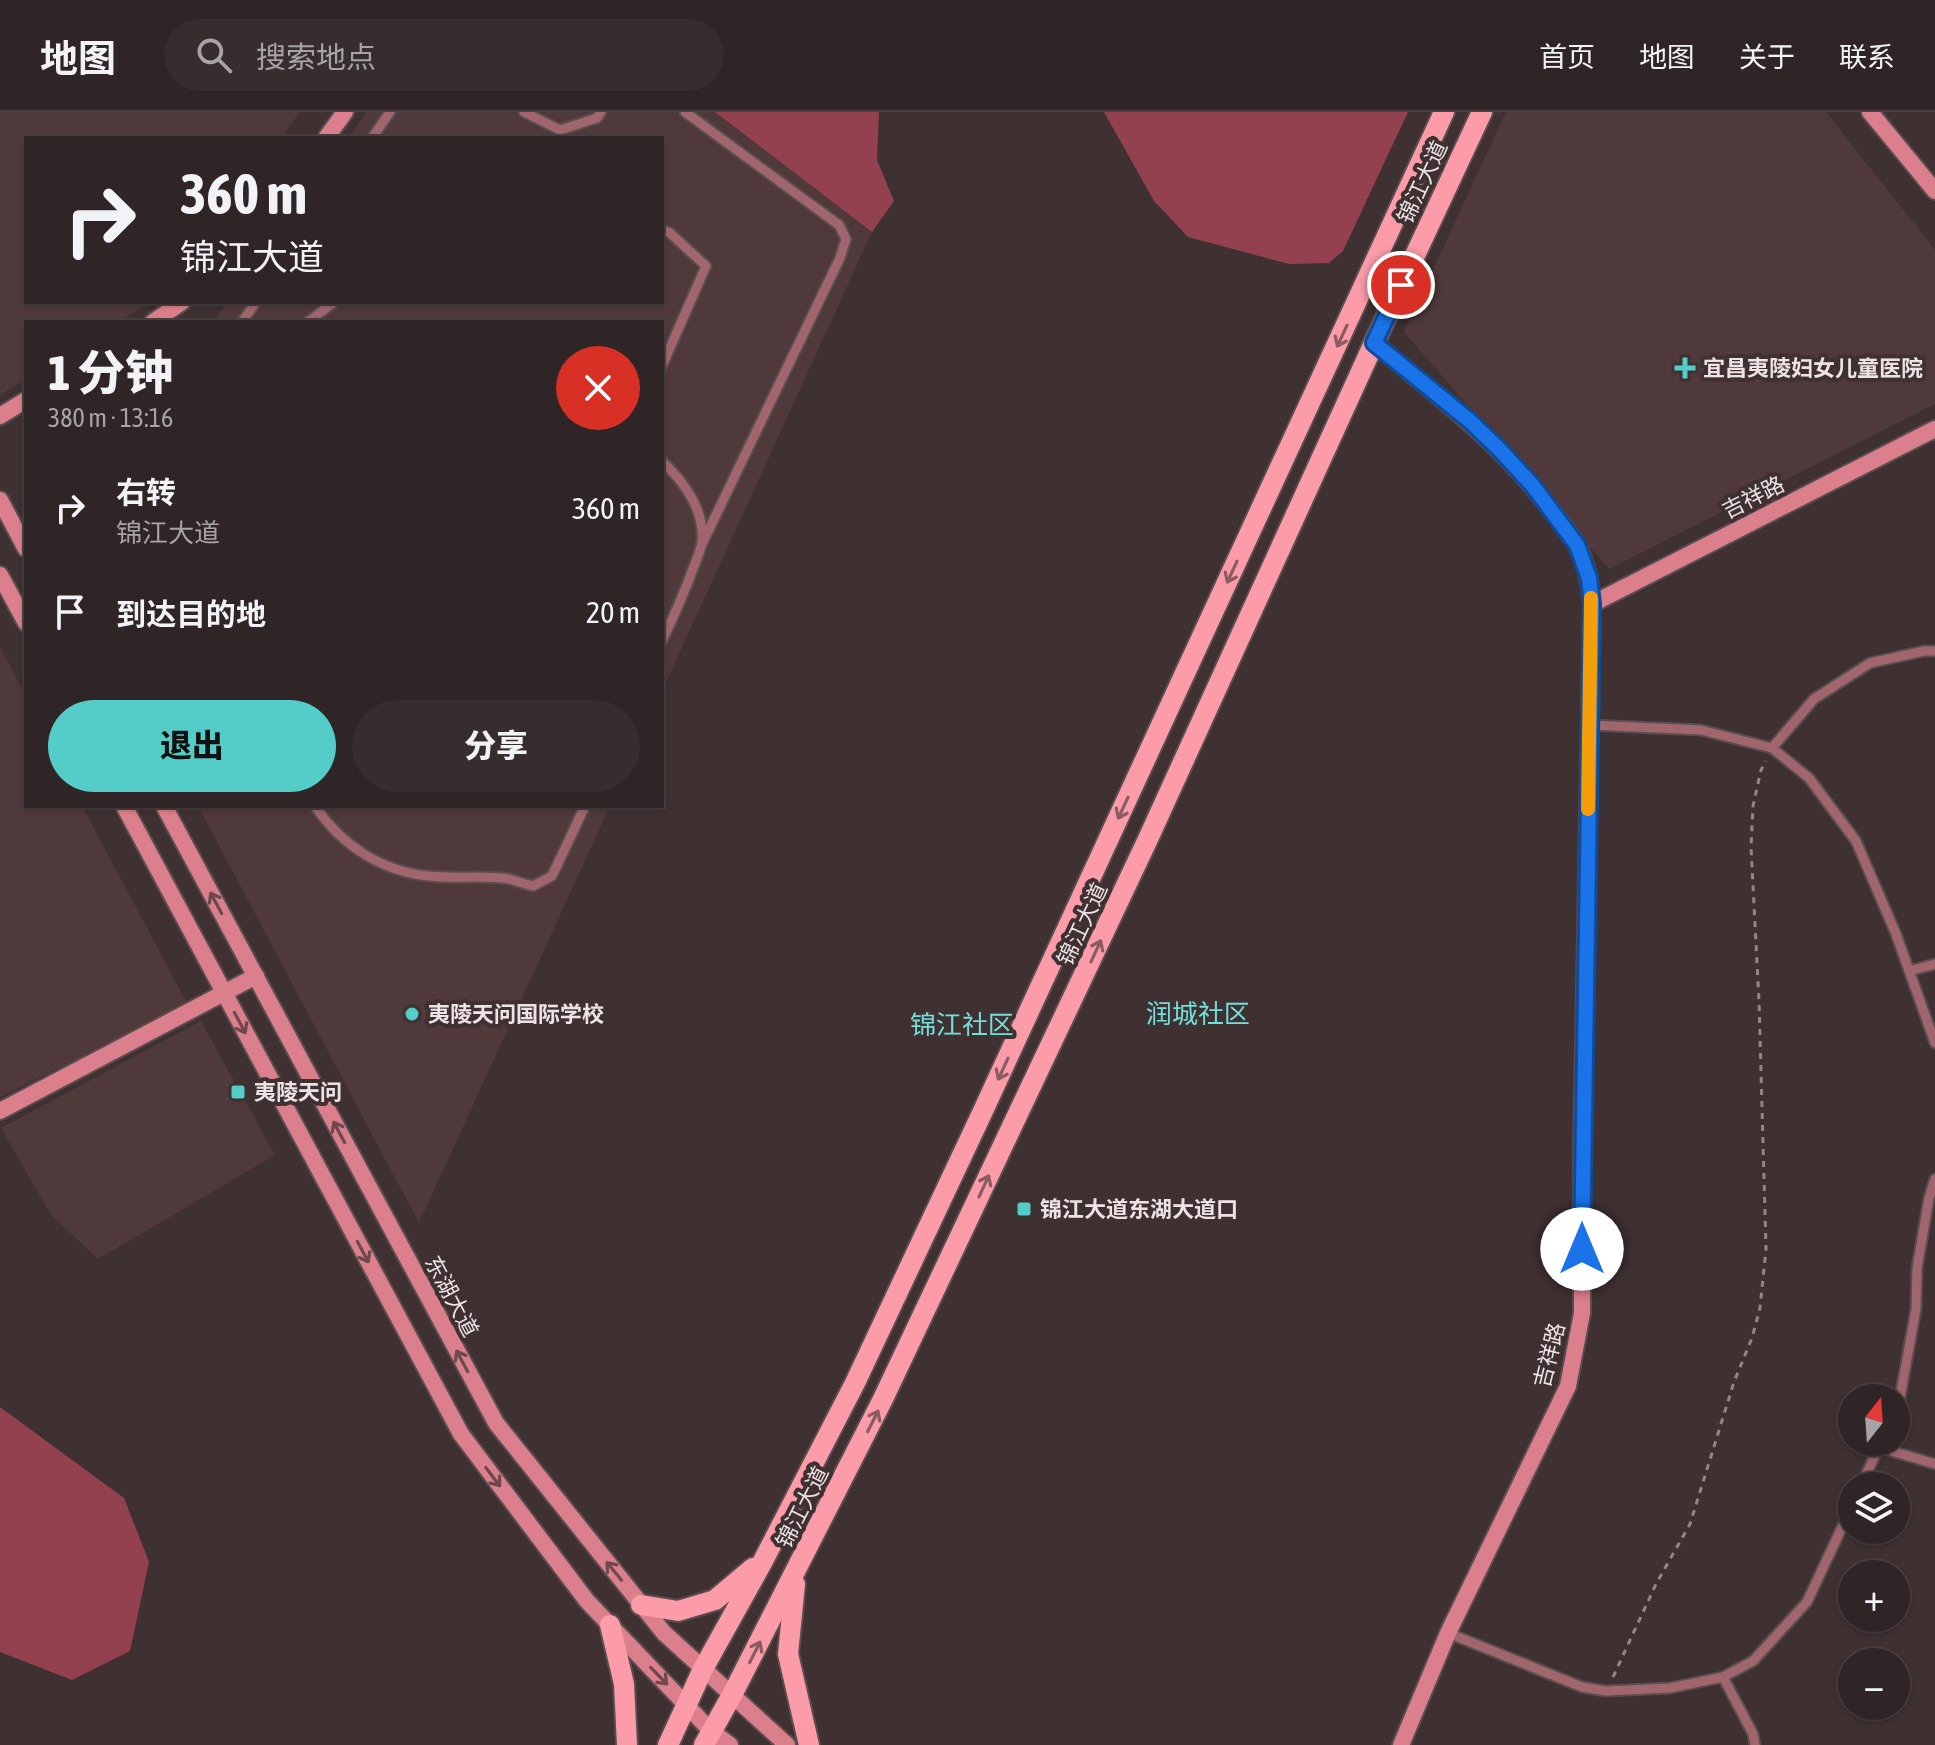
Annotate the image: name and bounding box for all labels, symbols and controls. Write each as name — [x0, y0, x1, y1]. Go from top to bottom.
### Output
search box — [164, 19, 724, 91]
icon: search — [192, 33, 236, 77]
text: 地图 — [40, 37, 116, 80]
text: 搜索地点 — [256, 40, 376, 74]
text: 首页 — [1539, 41, 1595, 73]
text: 地图 — [1639, 41, 1695, 73]
text: 关于 — [1739, 41, 1795, 73]
text: 联系 — [1839, 41, 1895, 73]
street label: 锦江大道 — [1392, 137, 1452, 227]
text: 360 m — [180, 162, 307, 226]
icon: right — [48, 168, 152, 272]
text: 锦江大道 — [180, 236, 324, 278]
pin — [1367, 251, 1435, 319]
icon: arrive — [1379, 263, 1423, 307]
one-way arrow — [1333, 323, 1348, 347]
text: 1 分钟 — [48, 345, 173, 400]
button: close — [556, 346, 640, 430]
place label: 宜昌夷陵妇女儿童医院 — [1703, 355, 1923, 381]
marker: 宜昌夷陵妇女儿童医院 — [1674, 357, 1696, 379]
text: 380 m · 13:16 — [48, 403, 173, 433]
street label: 吉祥路 — [1718, 470, 1788, 524]
text: 右转 — [116, 475, 176, 509]
icon: right — [48, 486, 92, 530]
text: 360 m — [572, 491, 640, 525]
text: 锦江大道 — [116, 518, 220, 548]
one-way arrow — [1224, 559, 1239, 583]
icon: arrive — [48, 590, 92, 634]
text: 20 m — [586, 595, 640, 629]
text: 到达目的地 — [116, 597, 266, 631]
button: 退出 — [48, 700, 336, 792]
button: 分享 — [352, 700, 640, 792]
one-way arrow — [1115, 795, 1130, 819]
street label: 锦江大道 — [1052, 879, 1112, 969]
one-way arrow — [208, 891, 223, 915]
one-way arrow — [1089, 939, 1104, 963]
district label: 润城社区 — [1146, 999, 1250, 1029]
place label: 夷陵天问国际学校 — [428, 1001, 604, 1027]
marker: 夷陵天问国际学校 — [403, 1005, 421, 1023]
one-way arrow — [233, 1010, 248, 1034]
district label: 锦江社区 — [910, 1010, 1014, 1040]
one-way arrow — [994, 1056, 1009, 1081]
place label: 夷陵天问 — [254, 1079, 342, 1105]
marker: 夷陵天问 — [229, 1083, 247, 1101]
one-way arrow — [331, 1120, 347, 1144]
one-way arrow — [977, 1174, 992, 1198]
place label: 锦江大道东湖大道口 — [1040, 1196, 1238, 1222]
marker: 锦江大道东湖大道口 — [1015, 1200, 1033, 1218]
position arrow — [1540, 1207, 1624, 1291]
one-way arrow — [355, 1240, 371, 1263]
street label: 东湖大道 — [420, 1251, 484, 1341]
street label: 吉祥路 — [1528, 1320, 1570, 1390]
one-way arrow — [454, 1349, 469, 1373]
north arrow — [1838, 1384, 1910, 1456]
map controls — [1838, 1384, 1910, 1720]
one-way arrow — [865, 1409, 881, 1433]
street label: 锦江大道 — [770, 1462, 834, 1552]
one-way arrow — [484, 1465, 501, 1487]
button: layers — [1838, 1472, 1910, 1544]
button: + — [1838, 1560, 1910, 1632]
one-way arrow — [605, 1561, 623, 1582]
one-way arrow — [747, 1641, 763, 1665]
button: − — [1838, 1648, 1910, 1720]
one-way arrow — [649, 1666, 668, 1685]

